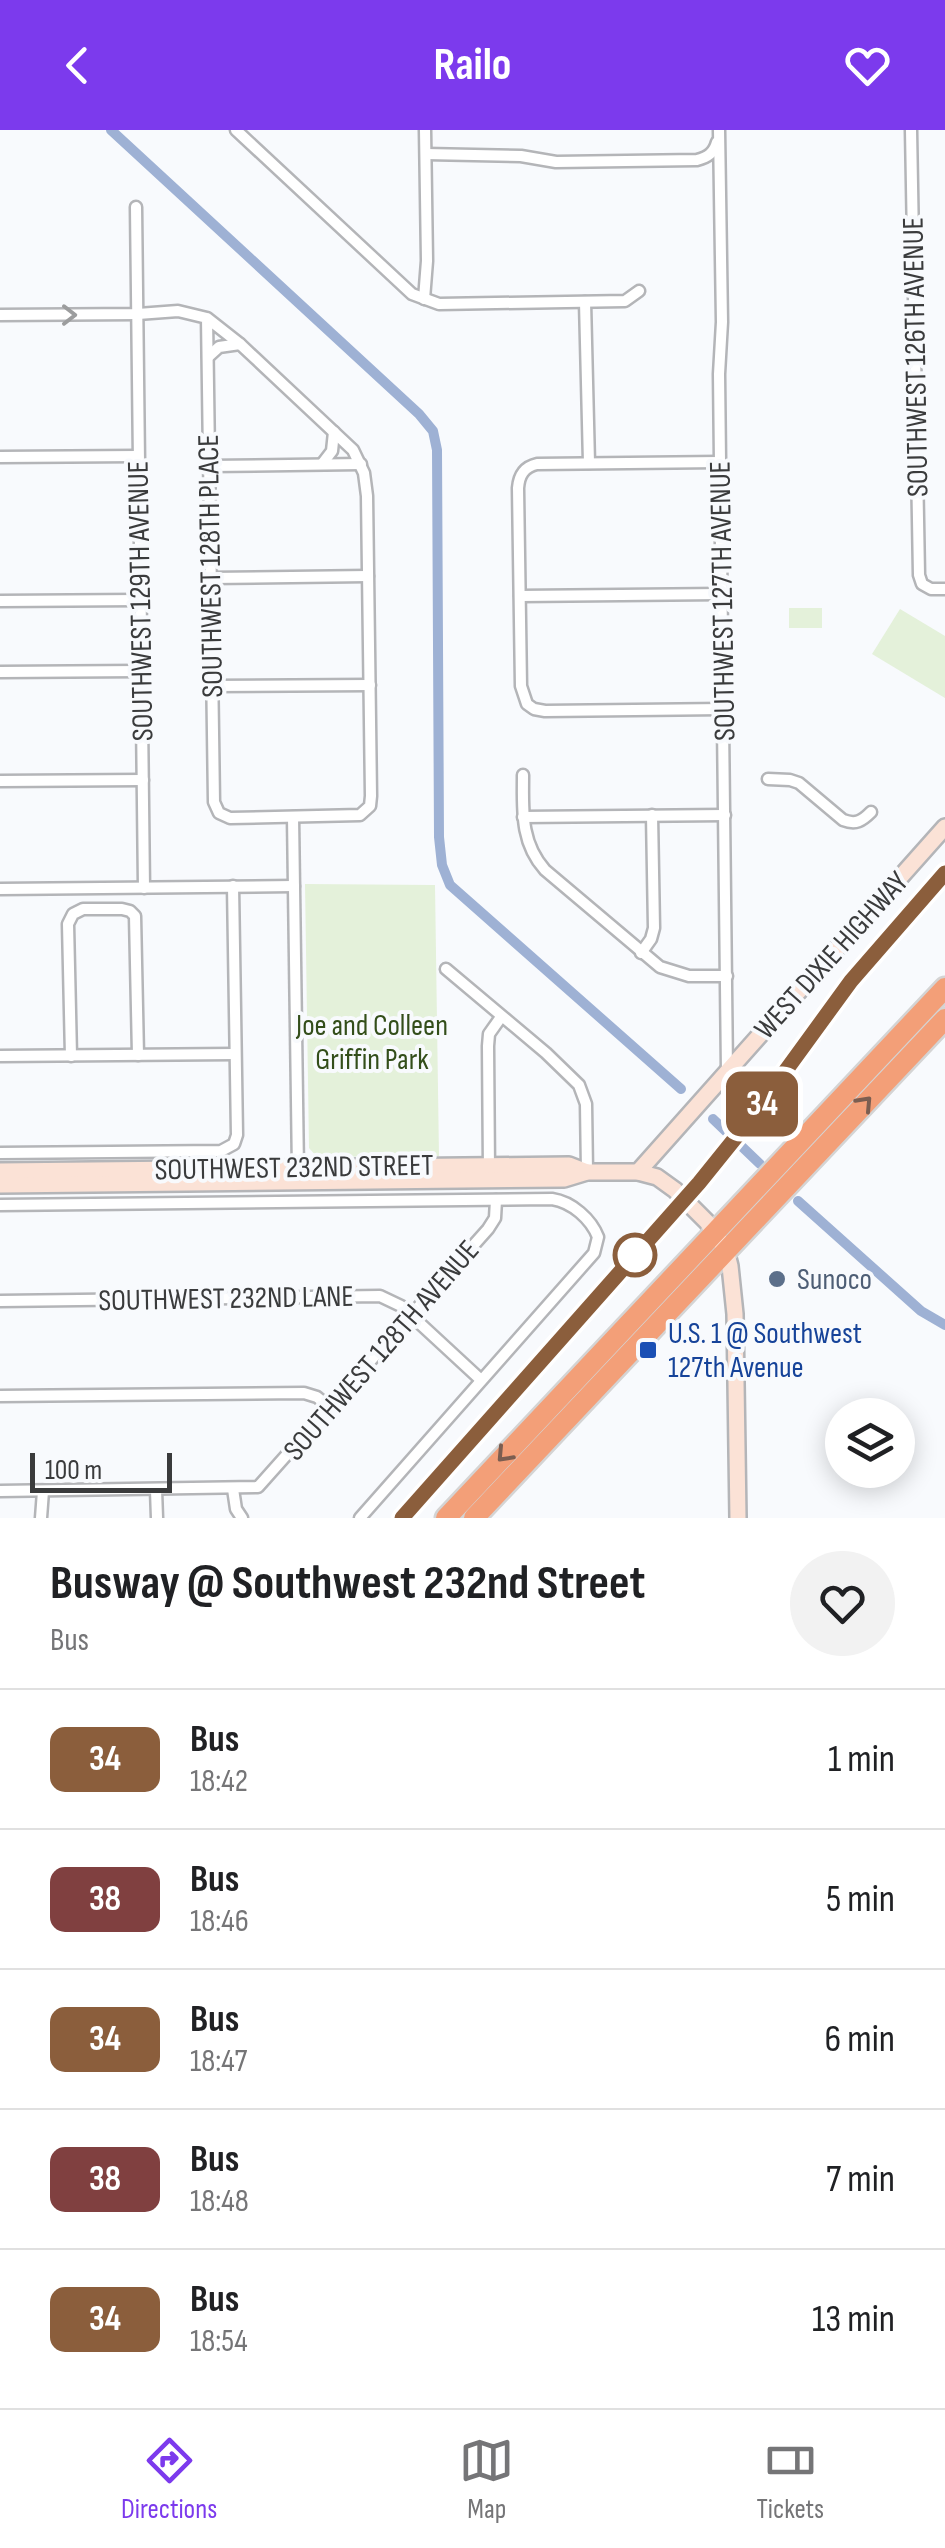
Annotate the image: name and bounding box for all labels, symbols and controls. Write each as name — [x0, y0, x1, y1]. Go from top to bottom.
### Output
icon: back — [50, 38, 105, 93]
text: Railo — [434, 38, 511, 93]
icon: heart — [840, 38, 895, 93]
street label: SOUTHWEST 126TH AVENUE — [896, 217, 936, 497]
one-way arrow — [62, 304, 78, 325]
street label: SOUTHWEST 128TH PLACE — [191, 434, 231, 698]
street label: SOUTHWEST 129TH AVENUE — [121, 461, 161, 741]
street label: SOUTHWEST 127TH AVENUE — [703, 461, 743, 741]
street label: WEST DIXIE HIGHWAY — [747, 864, 917, 1047]
park label: Joe and Colleen Griffin Park — [295, 1008, 448, 1078]
line badge: 34 — [717, 1072, 807, 1136]
text: 34 — [746, 1083, 778, 1126]
one-way arrow — [853, 1096, 871, 1114]
street label: SOUTHWEST 232ND STREET — [154, 1148, 434, 1188]
street label: SOUTHWEST 128TH AVENUE — [276, 1233, 487, 1468]
unlabelled marker — [614, 1234, 656, 1276]
place label: Sunoco — [797, 1262, 872, 1298]
marker: Sunoco — [766, 1268, 788, 1290]
street label: SOUTHWEST 232ND LANE — [98, 1279, 354, 1319]
place label: U.S. 1 @ Southwest 127th Avenue — [668, 1316, 862, 1386]
marker: U.S. 1 @ Southwest 127th Avenue — [637, 1339, 659, 1361]
map controls — [825, 1398, 915, 1488]
button: layers — [825, 1398, 915, 1488]
one-way arrow — [498, 1443, 516, 1462]
scale bar — [30, 1448, 172, 1492]
text: 100 m — [45, 1454, 102, 1487]
button: heart — [790, 1551, 895, 1656]
text: Busway @ Southwest 232nd Street — [50, 1555, 645, 1612]
text: Bus — [50, 1621, 89, 1660]
text: Bus — [190, 1717, 239, 1762]
text: 1 min — [828, 1737, 895, 1782]
text: 34 — [89, 1738, 121, 1781]
text: 18:42 — [190, 1762, 248, 1801]
text: Bus — [190, 1857, 239, 1902]
text: 5 min — [826, 1877, 895, 1922]
text: 38 — [89, 1878, 121, 1921]
text: 18:46 — [190, 1902, 249, 1941]
text: Bus — [190, 1997, 239, 2042]
text: 6 min — [825, 2017, 895, 2062]
text: 34 — [89, 2018, 121, 2061]
text: 18:47 — [190, 2042, 247, 2081]
text: Bus — [190, 2137, 239, 2182]
text: 7 min — [826, 2157, 895, 2202]
text: 38 — [89, 2158, 121, 2201]
text: 18:48 — [190, 2182, 249, 2221]
text: Bus — [190, 2277, 239, 2322]
text: 13 min — [812, 2297, 895, 2342]
text: 34 — [89, 2298, 121, 2341]
text: 18:54 — [190, 2322, 248, 2361]
tab: Directions — [121, 2433, 217, 2526]
tab: Map — [459, 2433, 514, 2526]
tab: Tickets — [756, 2433, 824, 2526]

